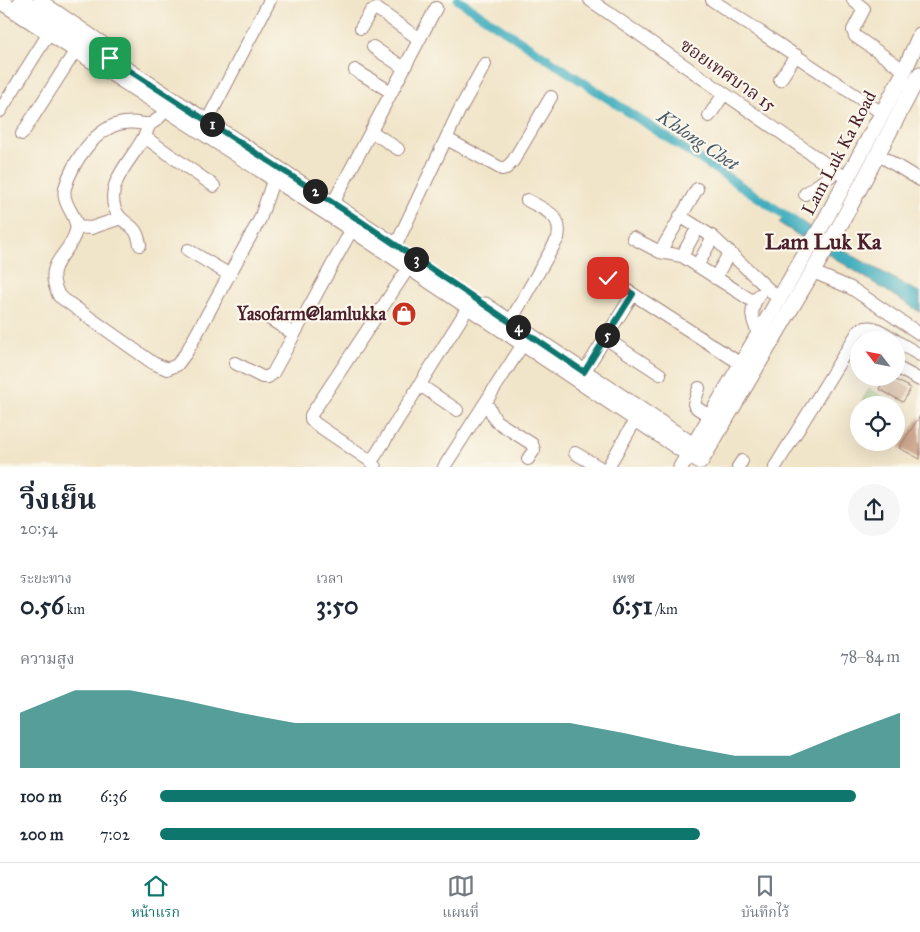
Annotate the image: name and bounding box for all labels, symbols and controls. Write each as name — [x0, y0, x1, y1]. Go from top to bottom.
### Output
street label: ซอยเทศบาล 15 — [676, 34, 781, 116]
pin — [89, 37, 131, 79]
icon: arrive — [96, 44, 124, 72]
street label: Lam Luk Ka Road — [797, 87, 881, 219]
water label: Khlong Chet — [652, 104, 744, 176]
pin: 1 — [200, 112, 224, 136]
text: 1 — [210, 116, 215, 133]
pin: 2 — [302, 178, 328, 204]
text: 2 — [312, 183, 319, 200]
district label: Lam Luk Ka — [765, 228, 882, 255]
pin: 3 — [404, 246, 428, 272]
text: 3 — [414, 251, 419, 268]
pin — [587, 257, 629, 299]
icon: check — [594, 264, 622, 292]
shop icon: Yasofarm@lamlukka — [391, 301, 417, 327]
place label: Yasofarm@lamlukka — [236, 303, 386, 325]
pin: 4 — [506, 314, 530, 340]
text: 4 — [515, 319, 522, 336]
pin: 5 — [594, 322, 620, 348]
text: 5 — [604, 327, 611, 344]
north arrow — [850, 331, 905, 386]
map controls — [850, 331, 905, 451]
button: locate — [850, 396, 905, 451]
text: วิ่งเย็น — [20, 482, 96, 517]
button: share — [848, 484, 900, 536]
text: 20:54 — [20, 519, 57, 538]
text: ระยะทาง — [20, 570, 72, 587]
text: เวลา — [316, 570, 343, 587]
text: เพซ — [612, 570, 635, 587]
text: 0.56 — [20, 590, 64, 621]
text: 3:50 — [316, 590, 358, 621]
text: 6:51 — [612, 590, 653, 621]
text: km — [64, 601, 85, 618]
text: /km — [653, 601, 678, 618]
text: 78–84 m — [840, 647, 900, 666]
text: ความสูง — [20, 649, 75, 668]
text: 100 m — [20, 787, 62, 806]
text: 6:36 — [100, 787, 127, 806]
text: 200 m — [20, 825, 63, 844]
text: 7:02 — [100, 825, 130, 844]
tab: หน้าแรก — [131, 872, 180, 924]
tab: แผนที่ — [442, 872, 479, 924]
tab: บันทึกไว้ — [741, 872, 789, 924]

